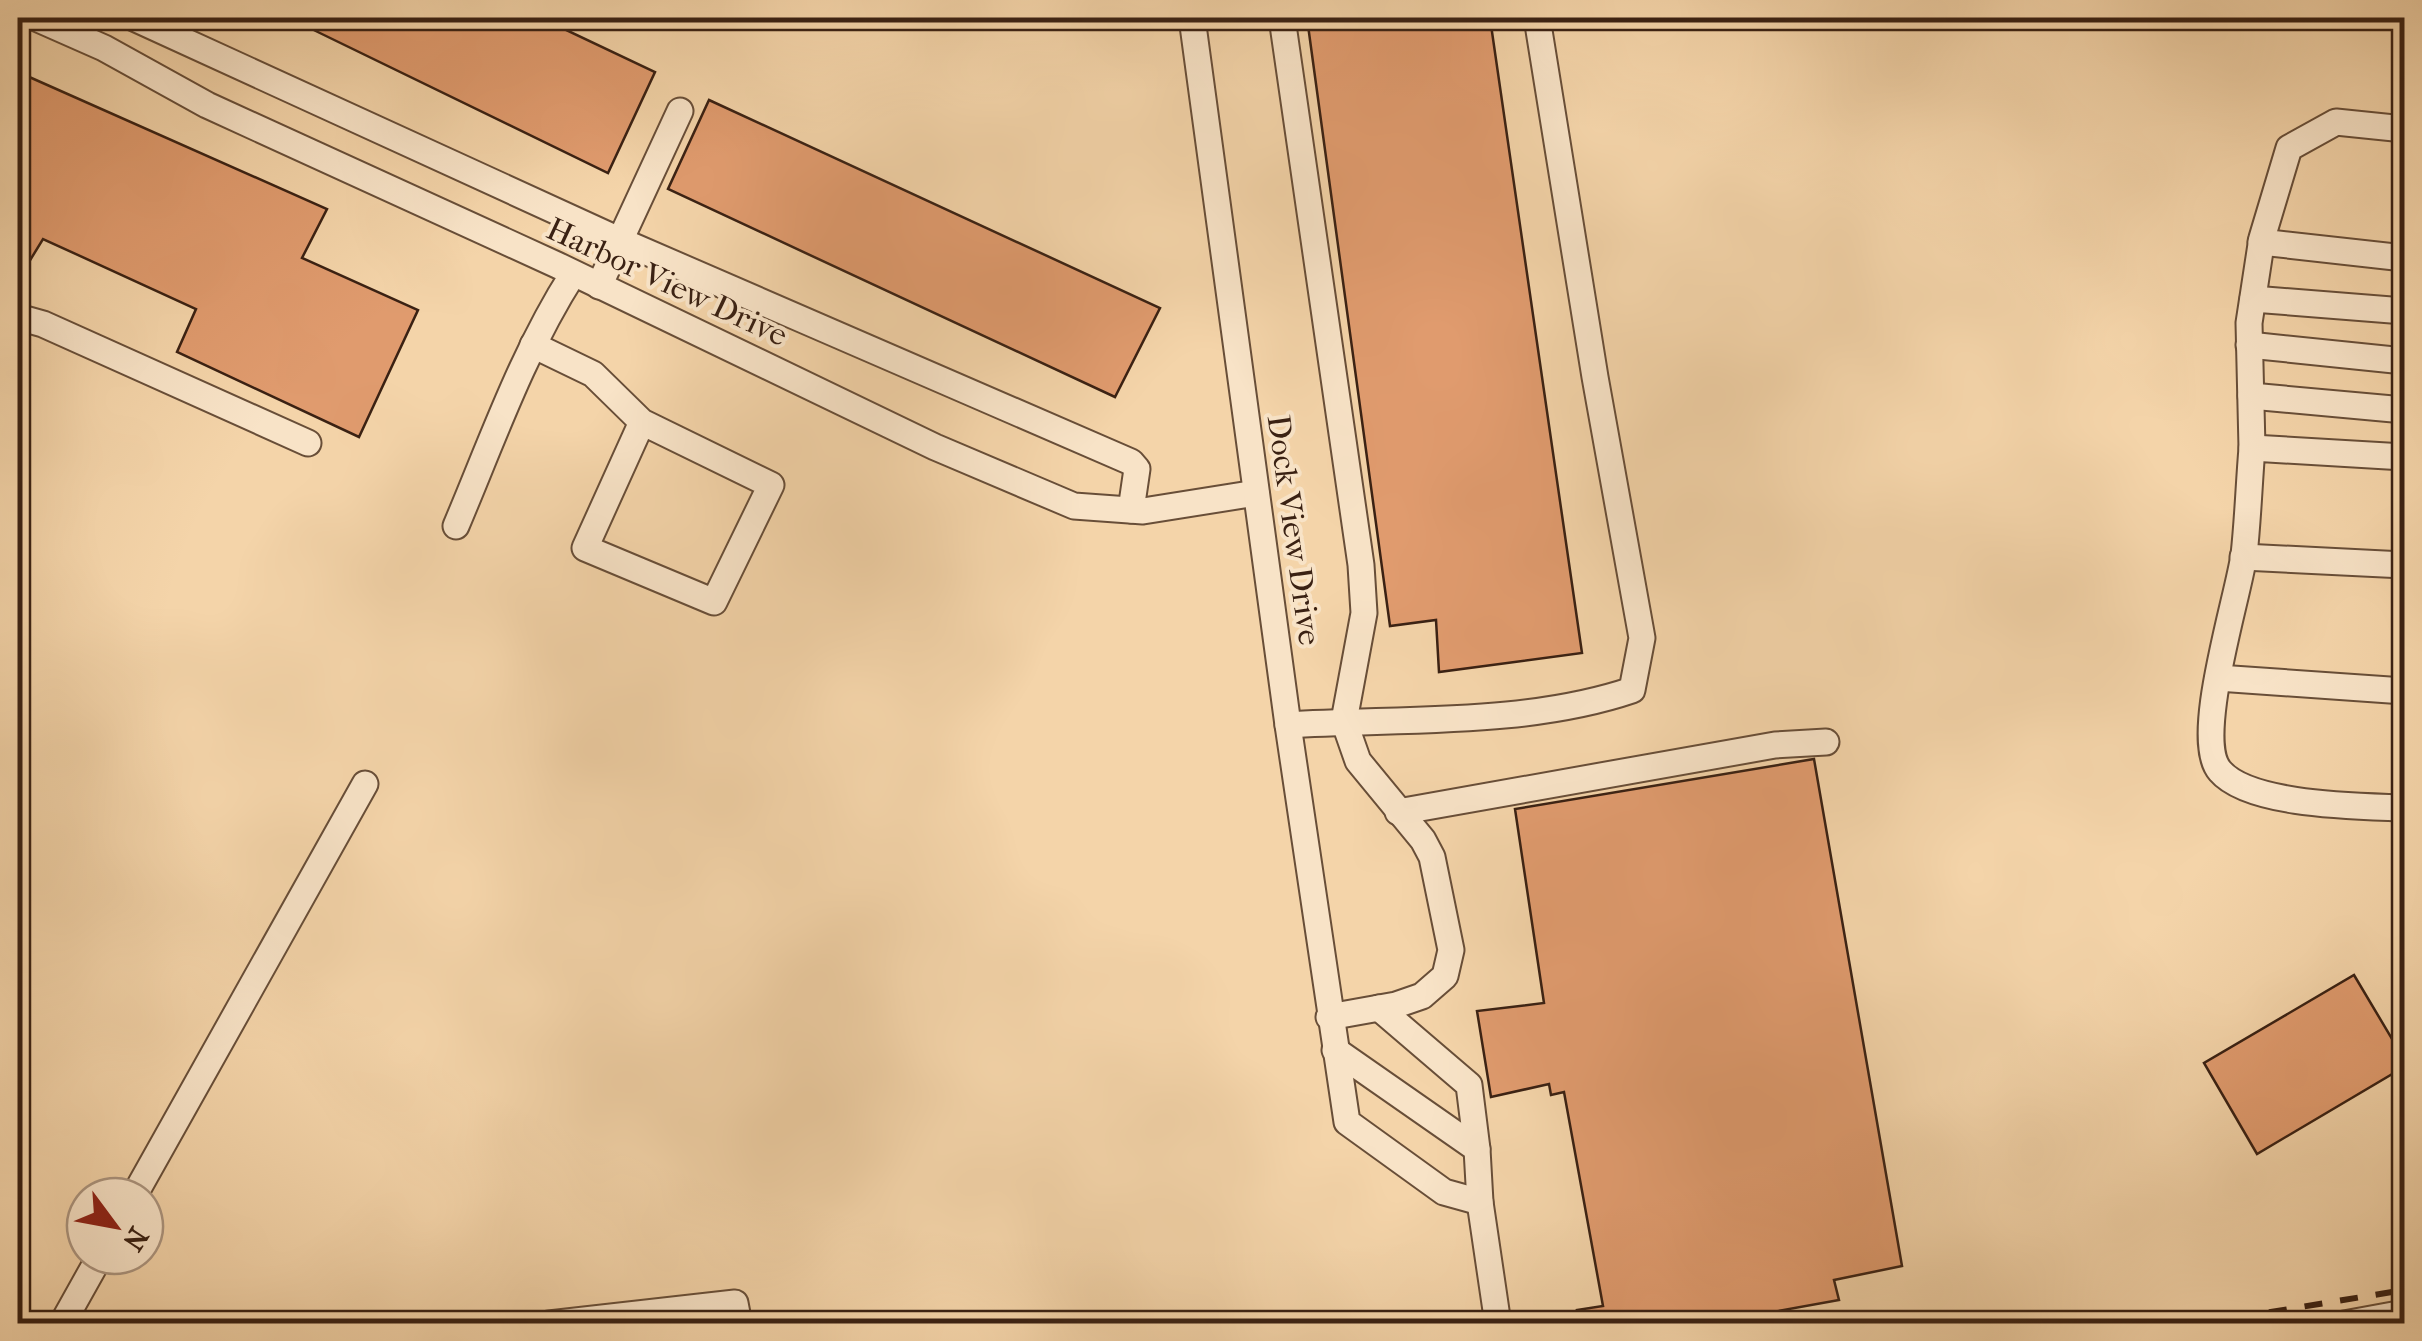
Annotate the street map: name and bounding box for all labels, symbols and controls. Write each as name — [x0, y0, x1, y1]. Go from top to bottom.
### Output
street label: Harbor View Drive — [541, 210, 793, 354]
street label: Dock View Drive — [1260, 412, 1329, 648]
north arrow — [65, 1176, 165, 1276]
text: N — [116, 1221, 155, 1257]

